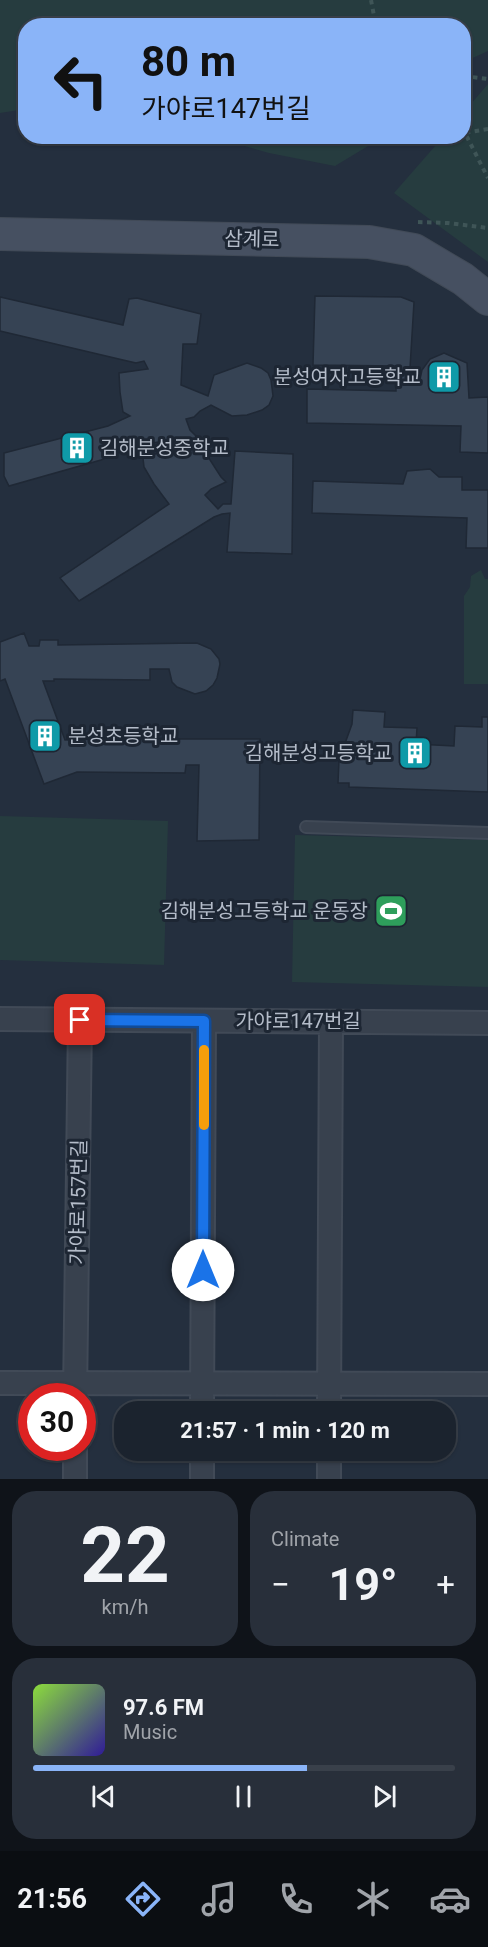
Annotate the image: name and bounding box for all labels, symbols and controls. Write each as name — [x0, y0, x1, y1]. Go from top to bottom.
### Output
text: 80 m — [141, 37, 236, 86]
icon: left — [42, 42, 120, 120]
text: 가야로147번길 — [141, 93, 311, 125]
street label: 삼계로 — [224, 227, 280, 251]
building icon: 분성여자고등학교 — [426, 359, 462, 395]
place label: 분성여자고등학교 — [274, 365, 421, 389]
building icon: 김해분성중학교 — [59, 430, 95, 466]
place label: 김해분성중학교 — [100, 436, 229, 460]
building icon: 분성초등학교 — [27, 718, 63, 754]
place label: 분성초등학교 — [68, 724, 178, 748]
building icon: 김해분성고등학교 — [397, 735, 433, 771]
place label: 김해분성고등학교 — [245, 741, 392, 765]
sports icon: 김해분성고등학교 운동장 — [373, 893, 409, 929]
place label: 김해분성고등학교 운동장 — [161, 899, 368, 923]
pin — [54, 994, 105, 1045]
icon: arrive — [63, 1003, 96, 1036]
street label: 가야로147번길 — [235, 1009, 361, 1033]
street label: 가야로157번길 — [65, 1139, 91, 1265]
position arrow — [171, 1238, 235, 1302]
speed limit sign: 30 — [18, 1383, 96, 1461]
text: 21:57 · 1 min · 120 m — [180, 1418, 390, 1443]
text: 22 — [80, 1510, 170, 1601]
text: Climate — [271, 1527, 339, 1551]
text: 19° — [328, 1558, 398, 1611]
text: − — [271, 1565, 290, 1604]
text: + — [436, 1565, 455, 1604]
text: km/h — [102, 1595, 148, 1619]
text: 97.6 FM — [123, 1695, 204, 1720]
text: Music — [123, 1720, 177, 1744]
icon: previous — [87, 1780, 120, 1813]
icon: pause — [227, 1780, 260, 1813]
icon: next — [368, 1780, 401, 1813]
icon: directions — [122, 1878, 164, 1920]
icon: music — [198, 1878, 240, 1920]
icon: phone — [275, 1878, 317, 1920]
icon: climate — [352, 1878, 394, 1920]
icon: car — [429, 1878, 471, 1920]
text: 21:56 — [17, 1883, 87, 1915]

